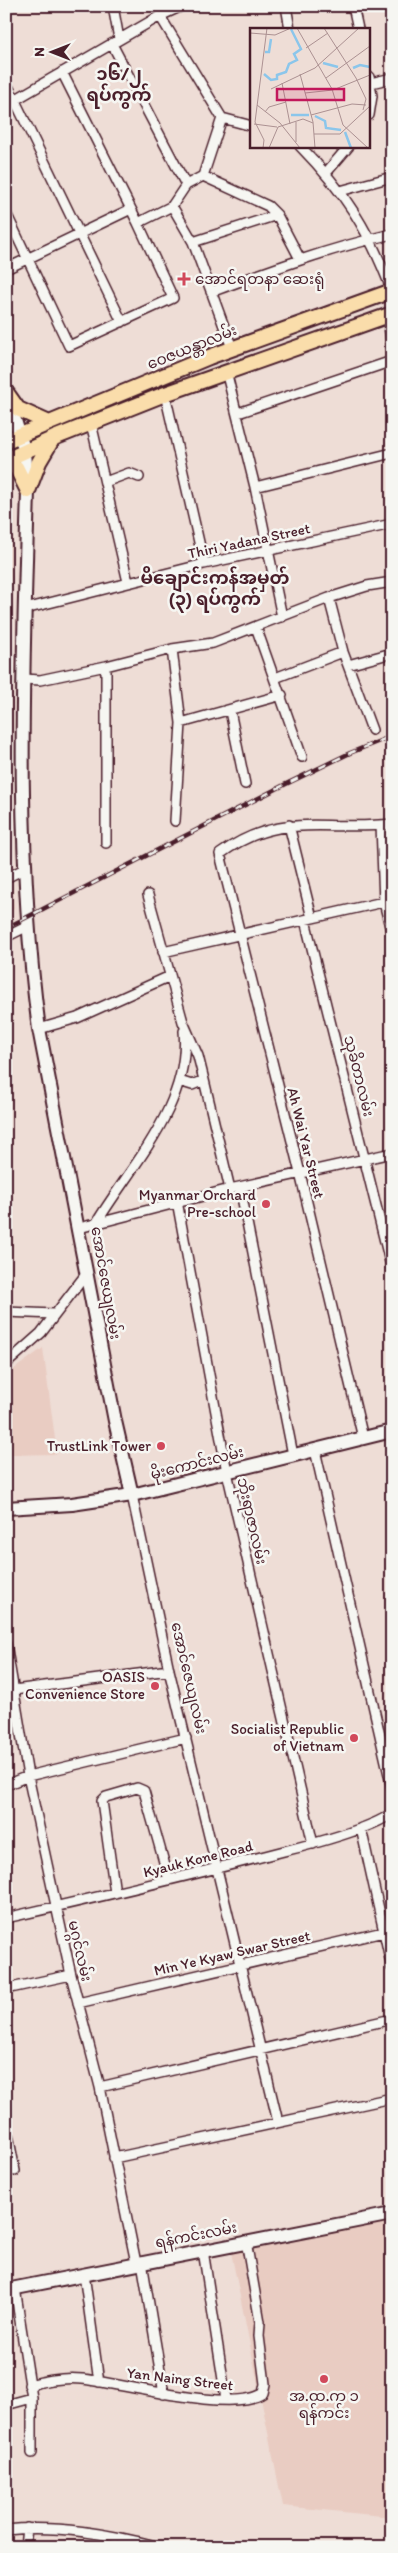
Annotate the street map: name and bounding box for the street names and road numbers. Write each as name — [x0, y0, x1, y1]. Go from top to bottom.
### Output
street label: ဝေဇယန္တာလမ်း — [144, 320, 241, 376]
street label: Thiri Yadana Street — [186, 519, 312, 563]
street label: သုခိတာလမ်း — [337, 1033, 379, 1119]
street label: Ah Wai Yar Street — [283, 1086, 329, 1201]
street label: အောင်ဇေယျလမ်း — [84, 1225, 126, 1341]
street label: မိုးကောင်းလမ်း — [148, 1442, 246, 1486]
street label: ဘိုးရာဇာလမ်း — [230, 1476, 272, 1567]
street label: အောင်ဇေယျလမ်း — [164, 1620, 212, 1736]
street label: Kyauk Kone Road — [141, 1836, 255, 1881]
street label: မဂ္ဂင်လမ်း — [60, 1918, 97, 1984]
street label: Min Ye Kyaw Swar Street — [152, 1926, 312, 1980]
street label: ရန်ကင်းလမ်း — [153, 2217, 239, 2255]
street label: Yan Naing Street — [126, 2364, 235, 2395]

